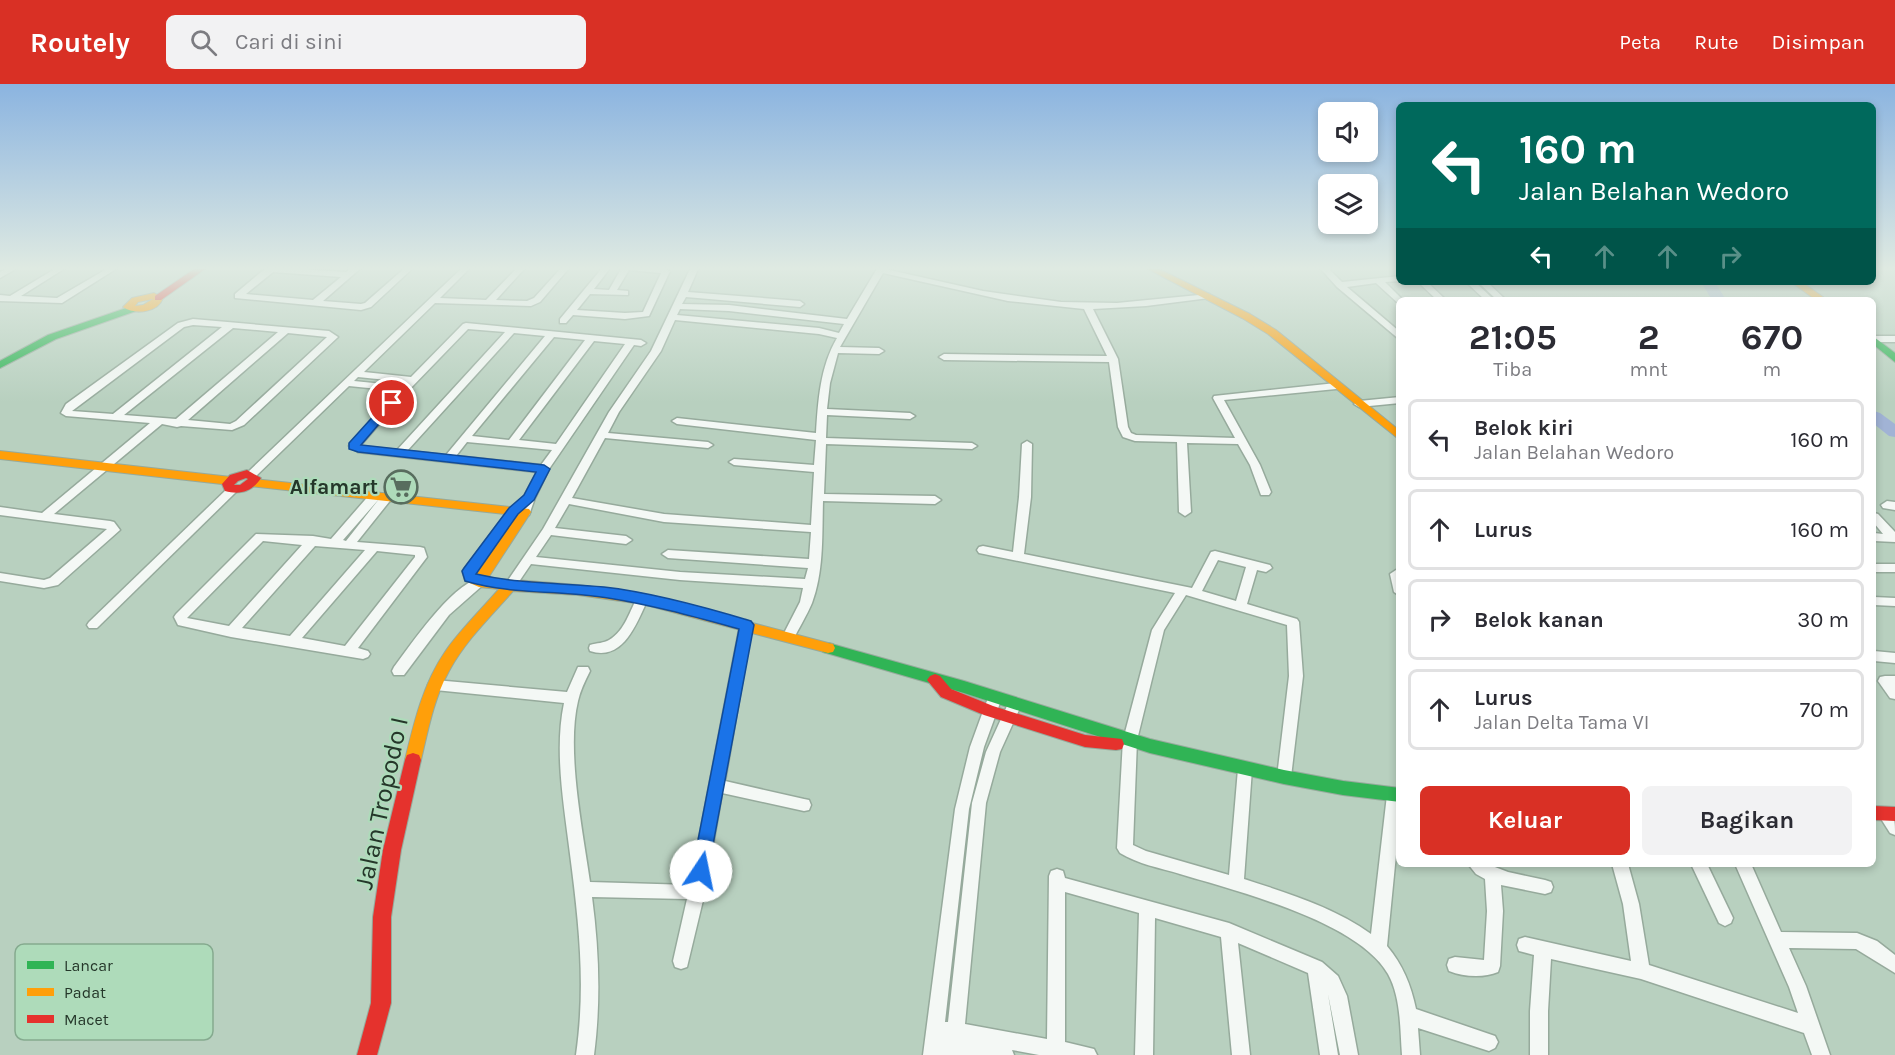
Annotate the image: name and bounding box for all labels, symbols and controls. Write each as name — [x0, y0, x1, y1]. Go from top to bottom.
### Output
search box — [166, 15, 586, 69]
text: Routely — [30, 26, 130, 59]
icon: search — [187, 26, 220, 59]
text: Cari di sini — [235, 29, 343, 55]
text: Peta — [1619, 30, 1661, 54]
text: Rute — [1694, 30, 1738, 54]
text: Disimpan — [1771, 30, 1865, 54]
map controls — [1318, 102, 1378, 234]
button: sound — [1318, 102, 1378, 162]
text: 160 m — [1519, 124, 1637, 174]
icon: left — [1420, 126, 1498, 204]
button: layers — [1318, 174, 1378, 234]
text: Jalan Belahan Wedoro — [1519, 175, 1789, 207]
icon: left — [1525, 240, 1558, 273]
icon: ahead — [1588, 240, 1621, 273]
icon: ahead — [1651, 240, 1684, 273]
icon: right — [1714, 240, 1747, 273]
text: 21:05 — [1469, 316, 1557, 358]
text: 2 — [1638, 316, 1660, 358]
text: 670 — [1741, 316, 1803, 358]
text: Tiba — [1493, 358, 1532, 381]
text: mnt — [1630, 358, 1668, 381]
text: m — [1763, 358, 1781, 381]
pin — [366, 377, 417, 428]
icon: arrive — [375, 386, 408, 419]
text: Belok kiri — [1474, 415, 1574, 441]
icon: left — [1423, 423, 1456, 456]
text: 160 m — [1790, 427, 1849, 453]
text: Jalan Belahan Wedoro — [1474, 441, 1674, 464]
supermarket icon: Alfamart — [383, 469, 419, 505]
place label: Alfamart — [290, 475, 378, 499]
icon: ahead — [1423, 513, 1456, 546]
text: Lurus — [1474, 517, 1533, 543]
text: 160 m — [1790, 517, 1849, 543]
icon: right — [1423, 603, 1456, 636]
text: Belok kanan — [1474, 607, 1604, 633]
text: 30 m — [1797, 607, 1849, 633]
text: Lurus — [1474, 685, 1533, 711]
icon: ahead — [1423, 693, 1456, 726]
text: 70 m — [1800, 697, 1849, 723]
text: Jalan Delta Tama VI — [1474, 711, 1649, 734]
street label: Jalan Tropodo I — [348, 714, 415, 892]
button: Keluar — [1420, 786, 1630, 855]
button: Bagikan — [1642, 786, 1852, 855]
position arrow — [669, 839, 733, 903]
legend — [15, 944, 213, 1040]
text: Lancar — [64, 956, 113, 975]
text: Padat — [64, 983, 106, 1002]
text: Macet — [64, 1010, 109, 1029]

